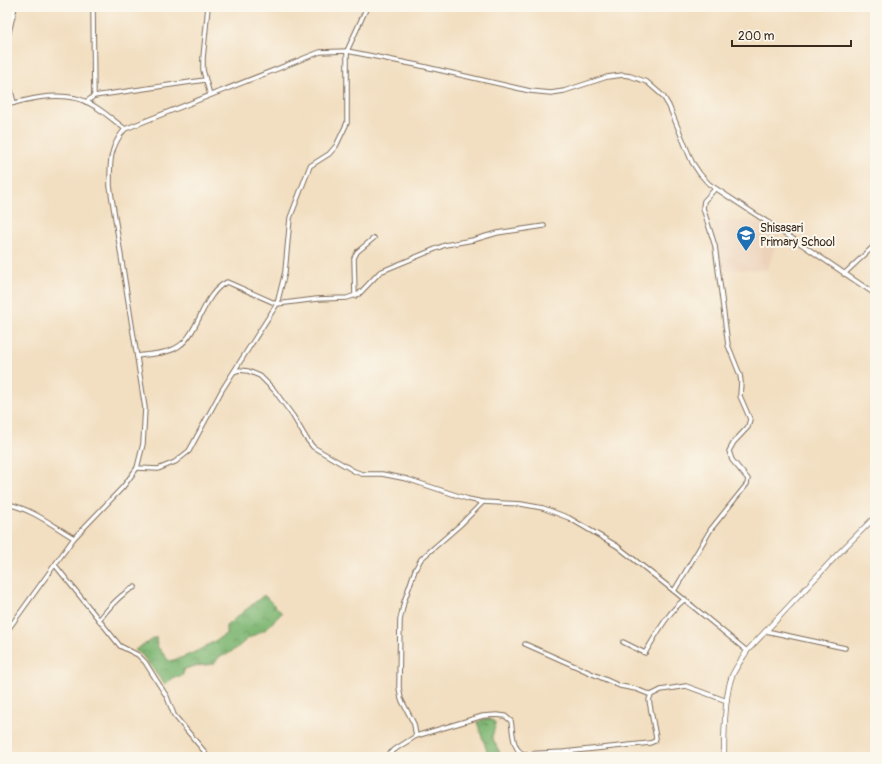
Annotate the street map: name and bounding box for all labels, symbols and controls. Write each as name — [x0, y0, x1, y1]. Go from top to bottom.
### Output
scale bar — [732, 22, 851, 48]
text: 200 m — [738, 29, 775, 44]
place label: Shisasari Primary School — [760, 221, 835, 250]
school or university icon: Shisasari Primary School — [735, 224, 757, 252]

